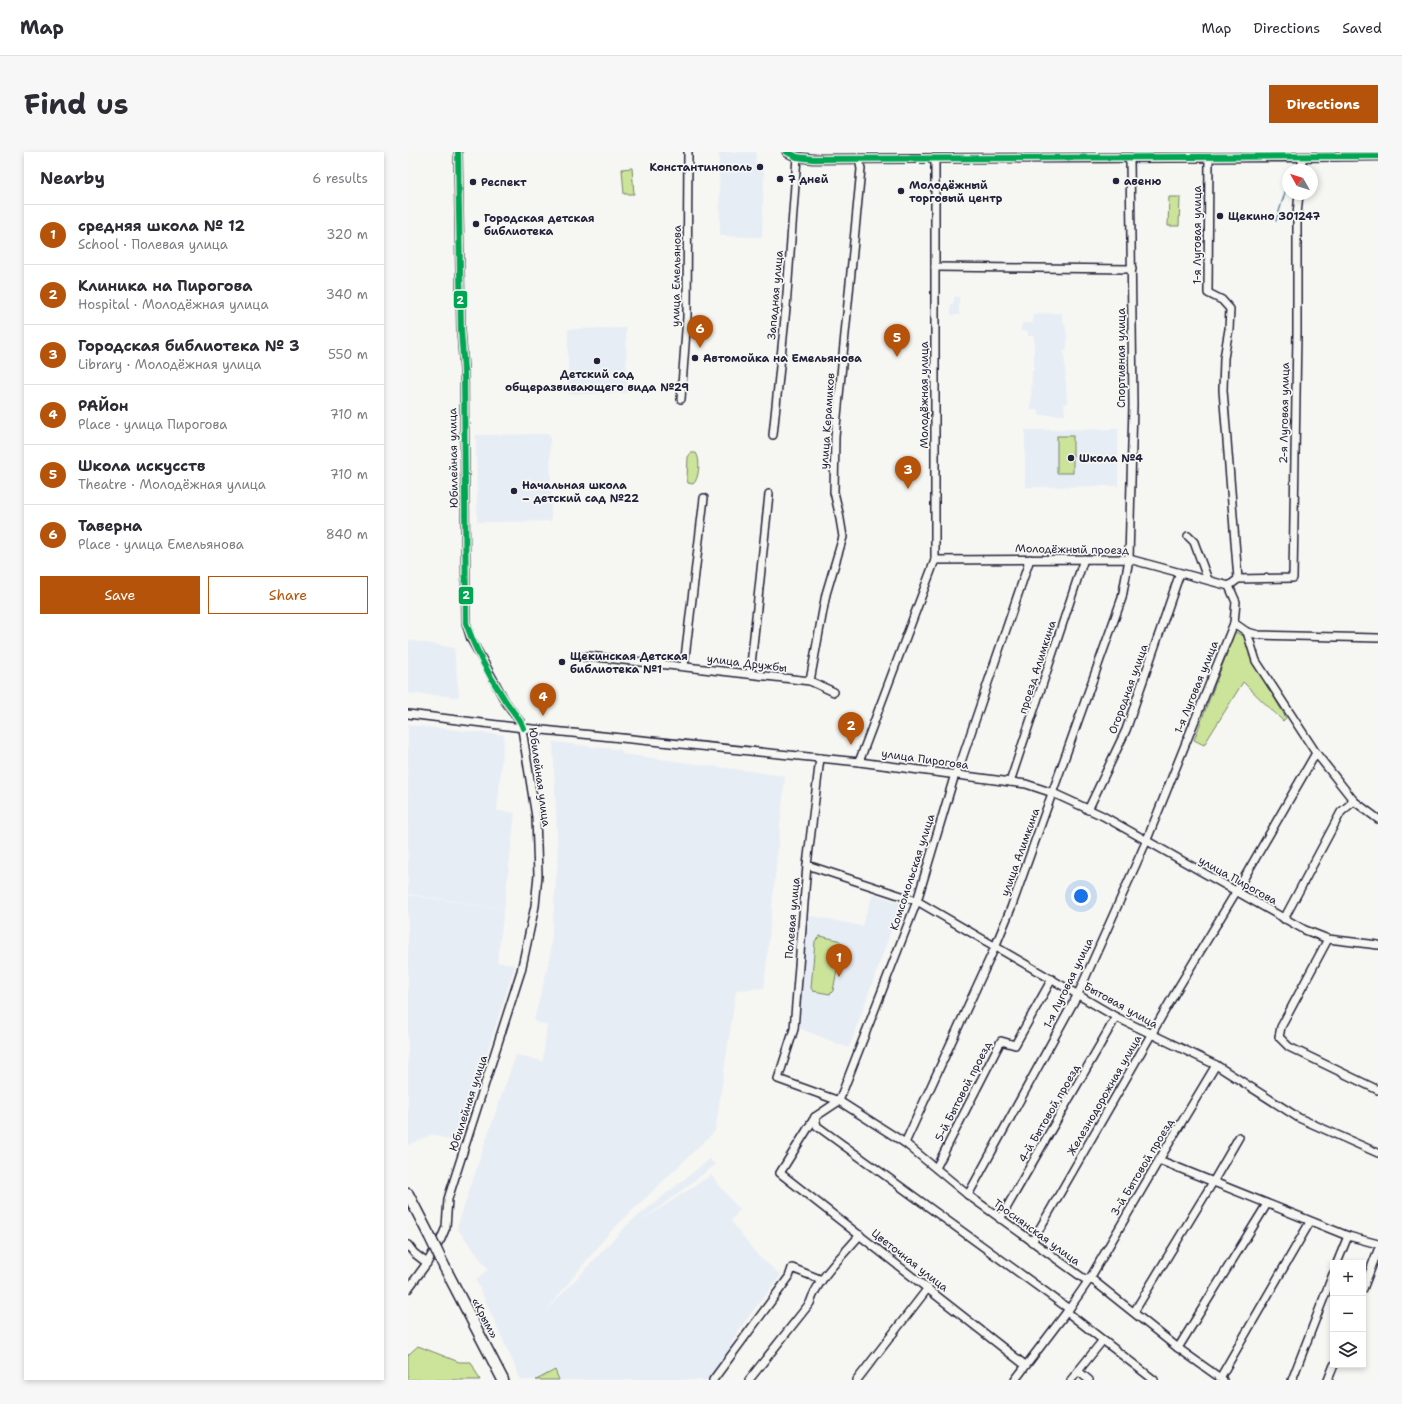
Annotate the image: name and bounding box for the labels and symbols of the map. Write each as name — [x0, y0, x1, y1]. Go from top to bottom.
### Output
place label: Константинополь — [649, 160, 752, 175]
marker: Константинополь — [755, 162, 765, 172]
north arrow — [1282, 164, 1318, 200]
place label: 7 дней — [788, 172, 829, 187]
marker: 7 дней — [775, 174, 785, 184]
place label: авеню — [1124, 174, 1161, 189]
place label: Респект — [481, 175, 527, 190]
marker: авеню — [1111, 176, 1121, 186]
marker: Респект — [468, 177, 478, 187]
place label: Молодёжный торговый центр — [909, 178, 1003, 206]
street label: 1-я Луговая улица — [1190, 185, 1205, 284]
marker: Молодёжный торговый центр — [896, 186, 906, 196]
place label: Щекино 301247 — [1228, 209, 1321, 224]
place label: Городская детская библиотека — [484, 211, 595, 239]
marker: Щекино 301247 — [1215, 211, 1225, 221]
marker: Городская детская библиотека — [471, 219, 481, 229]
street label: улица Емельянова — [668, 225, 685, 327]
street label: Западная улица — [764, 249, 787, 340]
line badge: 2 — [453, 290, 468, 309]
text: 2 — [456, 293, 464, 308]
street label: Спортивная улица — [1114, 308, 1129, 408]
pin: 6 — [687, 315, 713, 348]
pin: 5 — [884, 324, 910, 357]
street label: Молодёжная улица — [917, 341, 932, 449]
place label: Автомойка на Емельянова — [703, 351, 862, 366]
marker: Автомойка на Емельянова — [690, 353, 700, 363]
marker: Детский сад общеразвивающего вида №29 — [592, 356, 602, 366]
street label: 2-я Луговая улица — [1276, 362, 1293, 464]
place label: Детский сад общеразвивающего вида №29 — [505, 367, 689, 395]
street label: улица Керамиков — [817, 372, 838, 470]
street label: Юбилейная улица — [445, 408, 462, 508]
place label: Школа №4 — [1079, 451, 1143, 466]
marker: Школа №4 — [1066, 453, 1076, 463]
pin: 3 — [895, 456, 921, 489]
place label: Начальная школа – детский сад №22 — [522, 478, 639, 506]
marker: Начальная школа – детский сад №22 — [509, 486, 519, 496]
street label: Молодёжный проезд — [1015, 541, 1129, 558]
line badge: 2 — [458, 586, 474, 605]
text: 2 — [462, 588, 470, 603]
street label: проезд Алимкина — [1015, 618, 1060, 716]
street label: 1-я Луговая улица — [1171, 638, 1222, 736]
street label: Огородная улица — [1105, 642, 1152, 736]
place label: Щекинская Детская библиотека №1 — [570, 649, 688, 677]
street label: улица Дружбы — [706, 651, 788, 676]
marker: Щекинская Детская библиотека №1 — [557, 657, 567, 667]
pin: 4 — [530, 683, 556, 716]
pin: 2 — [838, 712, 864, 745]
street label: Юбилейная улица — [525, 727, 554, 828]
street label: улица Пирогова — [880, 746, 970, 773]
street label: улица Алимкина — [998, 806, 1043, 898]
street label: Комсомольская улица — [887, 812, 938, 932]
street label: улица Пирогова — [1196, 853, 1280, 908]
street label: Полевая улица — [781, 877, 804, 959]
your location — [1071, 886, 1091, 906]
street label: 1-я Луговая улица — [1040, 935, 1097, 1031]
pin: 1 — [826, 944, 852, 977]
street label: Бытовая улица — [1081, 979, 1161, 1032]
street label: Железнодорожная улица — [1064, 1032, 1145, 1158]
street label: 5-й Бытовой проезд — [932, 1039, 995, 1144]
street label: Юбилейная улица — [446, 1053, 491, 1153]
street label: 4-й Бытовой проезд — [1015, 1061, 1084, 1165]
street label: 3-й Бытовой проезд — [1107, 1116, 1177, 1219]
street label: Троснянская улица — [990, 1196, 1083, 1269]
street label: Цветочная улица — [868, 1226, 951, 1295]
street label: «Крым» — [468, 1295, 501, 1341]

